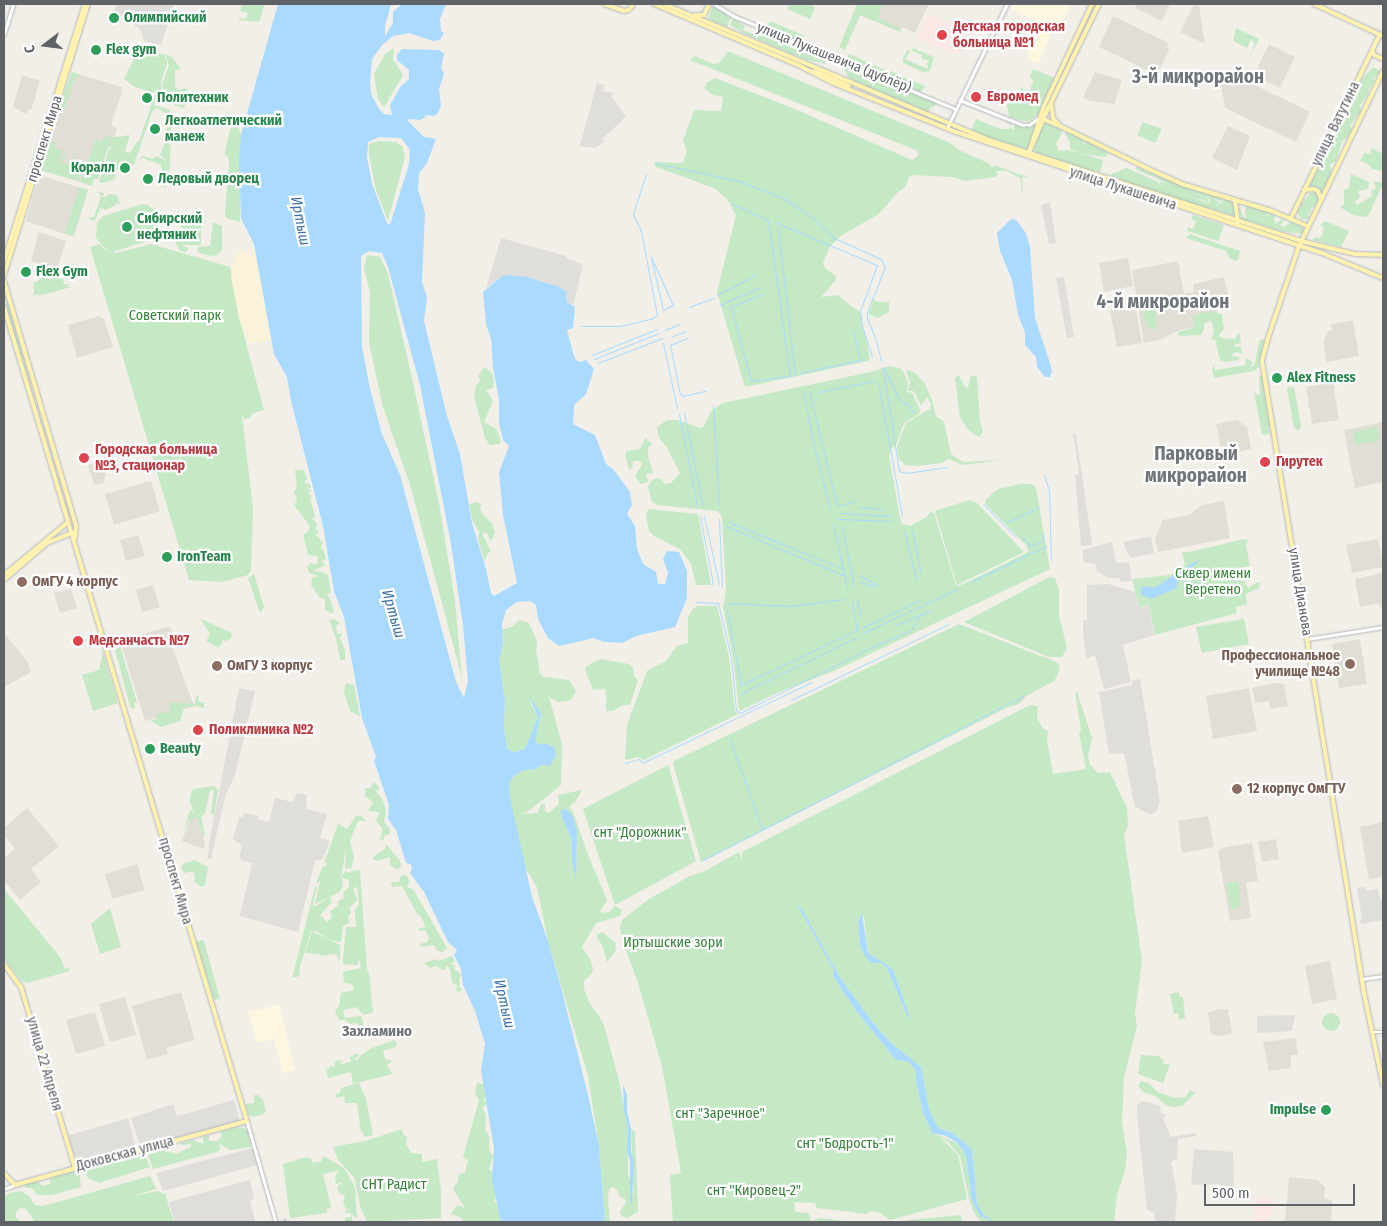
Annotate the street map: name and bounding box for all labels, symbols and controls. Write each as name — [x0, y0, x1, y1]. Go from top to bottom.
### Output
place label: Олимпийский — [124, 10, 206, 26]
marker: Олимпийский — [108, 12, 120, 24]
street label: улица Лукашевича (дублёр) — [754, 19, 914, 97]
place label: Детская городская больница №1 — [953, 19, 1065, 52]
north arrow — [20, 20, 70, 70]
marker: Детская городская больница №1 — [935, 28, 949, 42]
place label: Flex gym — [106, 42, 156, 58]
text: С — [21, 43, 39, 55]
marker: Flex gym — [90, 44, 102, 56]
district label: 3-й микрорайон — [1132, 66, 1264, 88]
street label: улица Ватутина — [1308, 79, 1364, 169]
place label: Евромед — [987, 89, 1038, 105]
place label: Политехник — [157, 90, 229, 106]
marker: Евромед — [969, 90, 983, 104]
marker: Политехник — [141, 92, 153, 104]
street label: проспект Мира — [24, 94, 66, 184]
place label: Легкоатлетический манеж — [165, 113, 282, 146]
marker: Легкоатлетический манеж — [149, 123, 161, 135]
place label: Коралл — [71, 160, 115, 176]
marker: Коралл — [119, 162, 131, 174]
street label: улица Лукашевича — [1067, 164, 1179, 214]
place label: Ледовый дворец — [158, 171, 259, 187]
marker: Ледовый дворец — [142, 173, 154, 185]
water label: Иртыш — [286, 195, 314, 247]
place label: Сибирский нефтяник — [137, 211, 202, 243]
marker: Сибирский нефтяник — [121, 221, 133, 233]
place label: Flex Gym — [36, 264, 88, 280]
marker: Flex Gym — [20, 266, 32, 278]
district label: 4-й микрорайон — [1097, 291, 1229, 313]
park label: Советский парк — [129, 308, 221, 324]
place label: Alex Fitness — [1287, 370, 1356, 386]
marker: Alex Fitness — [1271, 372, 1283, 384]
place label: Городская больница №3, стационар — [95, 442, 217, 474]
district label: Парковый микрорайон — [1145, 443, 1247, 487]
marker: Городская больница №3, стационар — [77, 451, 91, 465]
place label: Гирутек — [1276, 454, 1323, 470]
marker: Гирутек — [1258, 455, 1272, 469]
street label: улица Дианова — [1285, 547, 1315, 637]
place label: IronTeam — [177, 549, 231, 565]
marker: IronTeam — [161, 551, 173, 563]
park label: Сквер имени Веретено — [1175, 566, 1251, 598]
place label: ОмГУ 4 корпус — [32, 574, 118, 590]
marker: ОмГУ 4 корпус — [16, 576, 28, 588]
water label: Иртыш — [377, 588, 409, 640]
place label: Медсанчасть №7 — [89, 633, 189, 649]
marker: Медсанчасть №7 — [71, 634, 85, 648]
place label: Профессиональное училище №48 — [1222, 648, 1340, 680]
place label: ОмГУ 3 корпус — [227, 658, 313, 674]
marker: Профессиональное училище №48 — [1344, 658, 1356, 670]
marker: ОмГУ 3 корпус — [211, 660, 223, 672]
place label: Поликлиника №2 — [209, 722, 314, 738]
marker: Поликлиника №2 — [191, 723, 205, 737]
place label: Beauty — [160, 741, 201, 757]
marker: Beauty — [144, 743, 156, 755]
place label: 12 корпус ОмГТУ — [1247, 781, 1345, 797]
marker: 12 корпус ОмГТУ — [1231, 783, 1243, 795]
park label: снт "Дорожник" — [594, 825, 686, 841]
street label: проспект Мира — [155, 836, 195, 926]
park label: Иртышские зори — [623, 935, 723, 951]
water label: Иртыш — [490, 978, 518, 1030]
street label: улица 22 Апреля — [23, 1015, 65, 1113]
district label: Захламино — [342, 1023, 412, 1041]
place label: Impulse — [1270, 1102, 1316, 1118]
marker: Impulse — [1320, 1104, 1332, 1116]
park label: снт "Заречное" — [675, 1106, 765, 1122]
street label: Доковская улица — [74, 1133, 176, 1175]
park label: снт "Бодрость-1" — [796, 1136, 894, 1152]
scale bar — [1207, 1174, 1358, 1206]
park label: СНТ Радист — [361, 1177, 427, 1193]
park label: снт "Кировец-2" — [707, 1183, 801, 1199]
text: 500 m — [1212, 1184, 1250, 1202]

